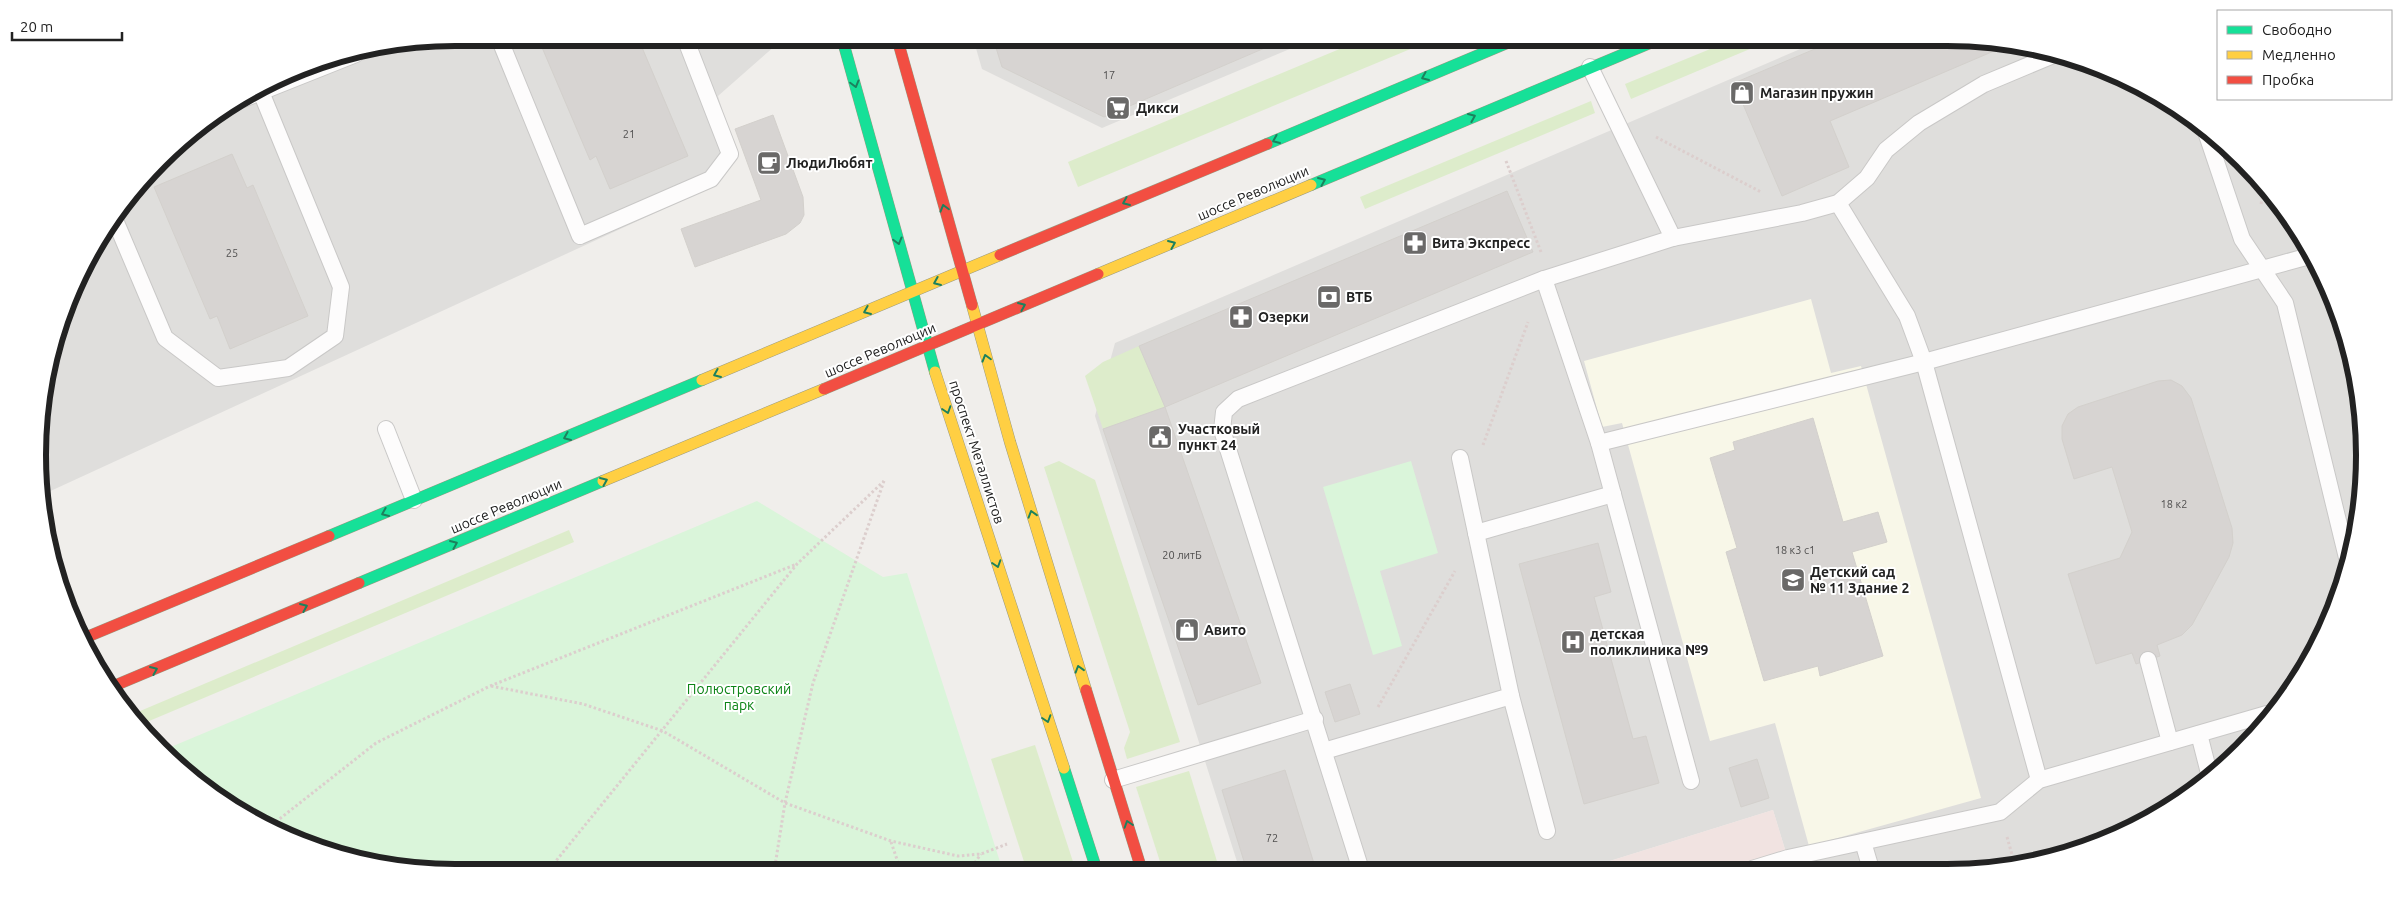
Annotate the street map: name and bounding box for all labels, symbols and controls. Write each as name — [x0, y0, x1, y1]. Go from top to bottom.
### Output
scale bar — [12, 10, 122, 42]
legend — [2217, 10, 2392, 100]
text: 20 m — [20, 18, 53, 35]
text: Свободно — [2262, 21, 2332, 38]
text: Медленно — [2262, 46, 2336, 63]
house number: 17 — [1103, 69, 1115, 81]
one-way arrow — [1422, 71, 1430, 81]
text: Пробка — [2262, 71, 2314, 88]
one-way arrow — [849, 80, 859, 88]
shop icon: Магазин пружин — [1729, 80, 1755, 106]
place label: Магазин пружин — [1760, 85, 1873, 101]
supermarket icon: Дикси — [1105, 95, 1131, 121]
place label: Дикси — [1136, 100, 1179, 116]
one-way arrow — [1467, 113, 1476, 124]
house number: 21 — [623, 128, 635, 140]
one-way arrow — [1272, 133, 1281, 144]
cafe icon: ЛюдиЛюбят — [756, 150, 782, 176]
place label: ЛюдиЛюбят — [786, 155, 872, 171]
street label: шоссе Революции — [1195, 162, 1311, 224]
one-way arrow — [1317, 176, 1326, 187]
one-way arrow — [1122, 196, 1131, 207]
one-way arrow — [940, 204, 950, 212]
pharmacy icon: Вита Экспресс — [1402, 230, 1428, 256]
place label: Вита Экспресс — [1432, 235, 1530, 251]
one-way arrow — [892, 237, 903, 246]
one-way arrow — [1167, 239, 1176, 250]
house number: 25 — [226, 247, 238, 259]
one-way arrow — [933, 276, 942, 286]
bank icon: ВТБ — [1316, 284, 1342, 310]
place label: ВТБ — [1346, 289, 1373, 305]
one-way arrow — [1017, 302, 1026, 313]
pharmacy icon: Озерки — [1228, 304, 1254, 330]
one-way arrow — [863, 305, 872, 315]
place label: Озерки — [1258, 309, 1309, 325]
street label: шоссе Революции — [822, 319, 938, 381]
one-way arrow — [982, 354, 992, 362]
one-way arrow — [713, 367, 722, 378]
street label: проспект Металлистов — [946, 378, 1008, 526]
one-way arrow — [942, 405, 952, 413]
place label: Участковый пункт 24 — [1178, 421, 1260, 453]
public building icon: Участковый пункт 24 — [1147, 424, 1173, 450]
one-way arrow — [563, 430, 572, 441]
street label: шоссе Революции — [448, 475, 564, 537]
one-way arrow — [599, 477, 608, 488]
house number: 18 к2 — [2161, 498, 2187, 510]
one-way arrow — [381, 506, 390, 517]
one-way arrow — [1027, 510, 1037, 519]
one-way arrow — [449, 540, 458, 551]
house number: 18 к3 с1 — [1775, 544, 1815, 556]
house number: 20 литБ — [1162, 549, 1202, 561]
one-way arrow — [992, 560, 1002, 568]
place label: Детский сад № 11 Здание 2 — [1810, 564, 1909, 596]
school or university icon: Детский сад № 11 Здание 2 — [1780, 567, 1806, 593]
one-way arrow — [299, 602, 308, 613]
shop icon: Авито — [1174, 617, 1200, 643]
place label: Авито — [1204, 622, 1246, 638]
place label: детская поликлиника №9 — [1590, 626, 1709, 658]
hospital icon: детская поликлиника №9 — [1560, 629, 1586, 655]
one-way arrow — [149, 665, 158, 676]
one-way arrow — [1075, 666, 1085, 674]
park label: Полюстровский парк — [687, 681, 791, 713]
one-way arrow — [1042, 714, 1052, 723]
one-way arrow — [1123, 821, 1133, 829]
house number: 72 — [1266, 832, 1278, 844]

